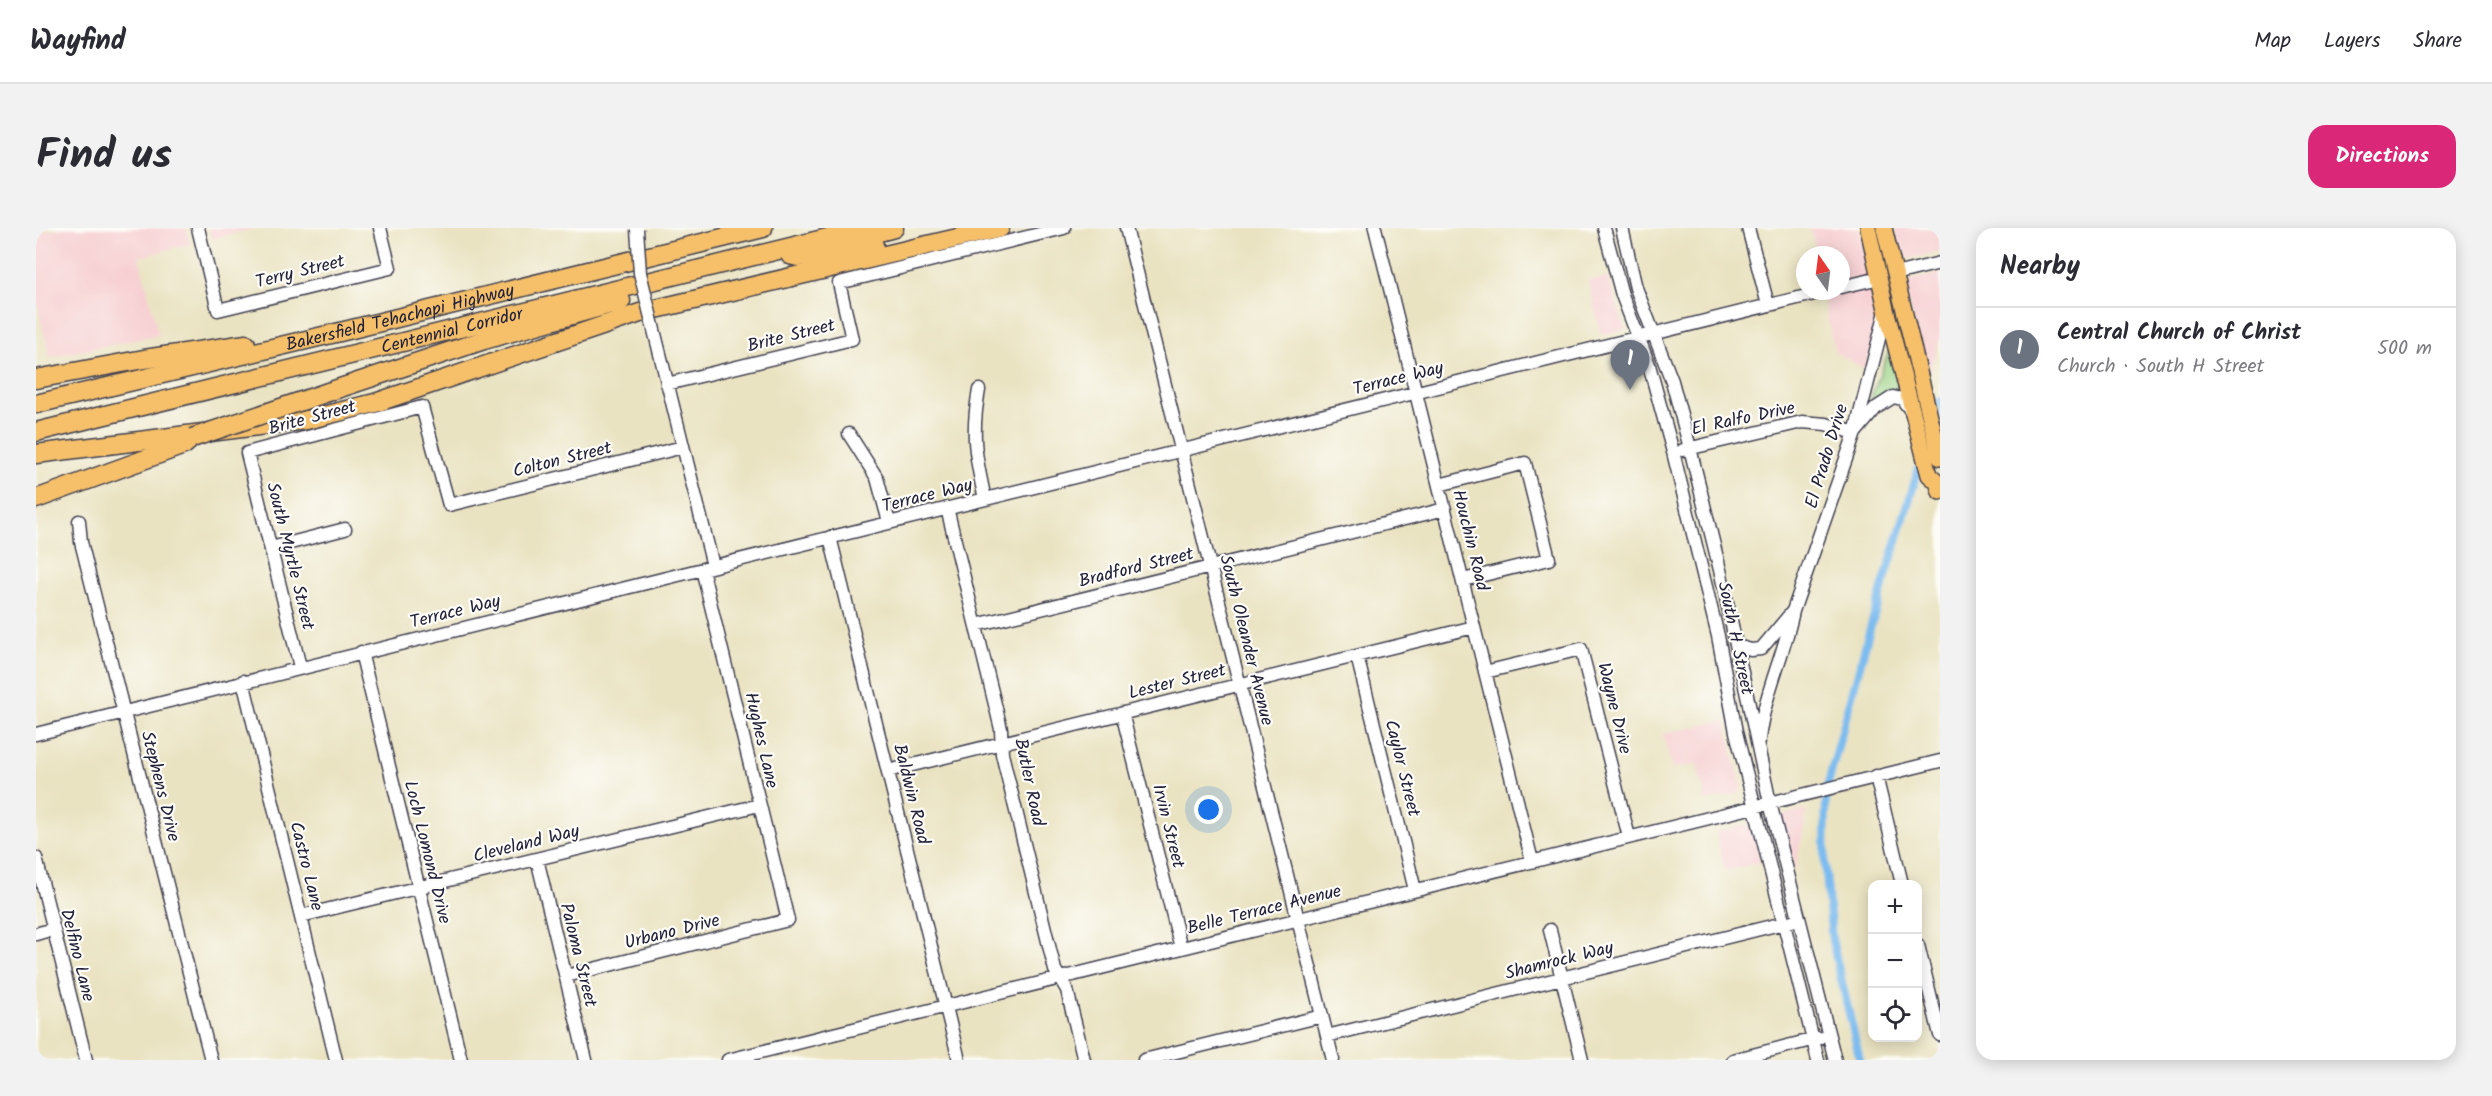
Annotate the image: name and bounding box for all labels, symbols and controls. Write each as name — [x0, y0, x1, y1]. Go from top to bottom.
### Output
text: Wayfind — [30, 19, 126, 64]
text: Map — [2254, 25, 2291, 58]
text: Layers — [2324, 25, 2380, 58]
text: Share — [2413, 25, 2462, 58]
text: Find us — [36, 123, 172, 190]
button: Directions — [2308, 125, 2456, 188]
north arrow — [1796, 246, 1850, 300]
text: Nearby — [2000, 246, 2080, 288]
street label: Terry Street — [253, 247, 349, 298]
street label: Bakersfield Tehachapi Highway — [283, 277, 518, 360]
street label: Centennial Corridor — [378, 300, 527, 363]
street label: Brite Street — [744, 311, 839, 361]
text: Central Church of Christ — [2057, 316, 2301, 351]
text: 1 — [2016, 333, 2023, 365]
text: 500 m — [2377, 333, 2432, 365]
pin: 1 — [1610, 340, 1650, 390]
text: Church · South H Street — [2057, 351, 2264, 383]
street label: Terrace Way — [1350, 354, 1447, 405]
street label: Brite Street — [265, 393, 360, 444]
street label: El Ralfo Drive — [1689, 394, 1798, 445]
street label: El Prado Drive — [1798, 400, 1857, 512]
street label: Colton Street — [510, 434, 616, 487]
street label: Terrace Way — [879, 471, 976, 522]
street label: South Myrtle Street — [257, 480, 322, 634]
street label: Houchin Road — [1443, 487, 1496, 595]
street label: Bradford Street — [1076, 540, 1198, 597]
street label: South Oleander Avenue — [1210, 552, 1281, 729]
street label: South H Street — [1708, 579, 1761, 699]
street label: Terrace Way — [407, 587, 504, 638]
street label: Lester Street — [1126, 656, 1230, 709]
street label: Wayne Drive — [1588, 660, 1639, 757]
street label: Hughes Lane — [735, 689, 786, 791]
street label: Caylor Street — [1375, 717, 1428, 821]
street label: Stephens Drive — [132, 728, 187, 845]
street label: Butler Road — [1005, 736, 1052, 830]
street label: Baldwin Road — [884, 741, 937, 849]
street label: Loch Lomond Drive — [395, 778, 458, 927]
street label: Irvin Street — [1143, 781, 1192, 873]
your location — [1194, 795, 1223, 824]
street label: Cleveland Way — [470, 817, 583, 872]
street label: Castro Lane — [280, 819, 331, 914]
street label: Belle Terrace Avenue — [1184, 877, 1345, 944]
map controls — [1868, 880, 1922, 1042]
button: + — [1868, 880, 1922, 934]
street label: Paloma Street — [551, 900, 605, 1011]
street label: Delfino Lane — [51, 906, 102, 1005]
street label: Urbano Drive — [622, 907, 723, 958]
street label: Shamrock Way — [1502, 934, 1617, 989]
button: − — [1868, 934, 1922, 988]
button: locate — [1868, 988, 1922, 1042]

